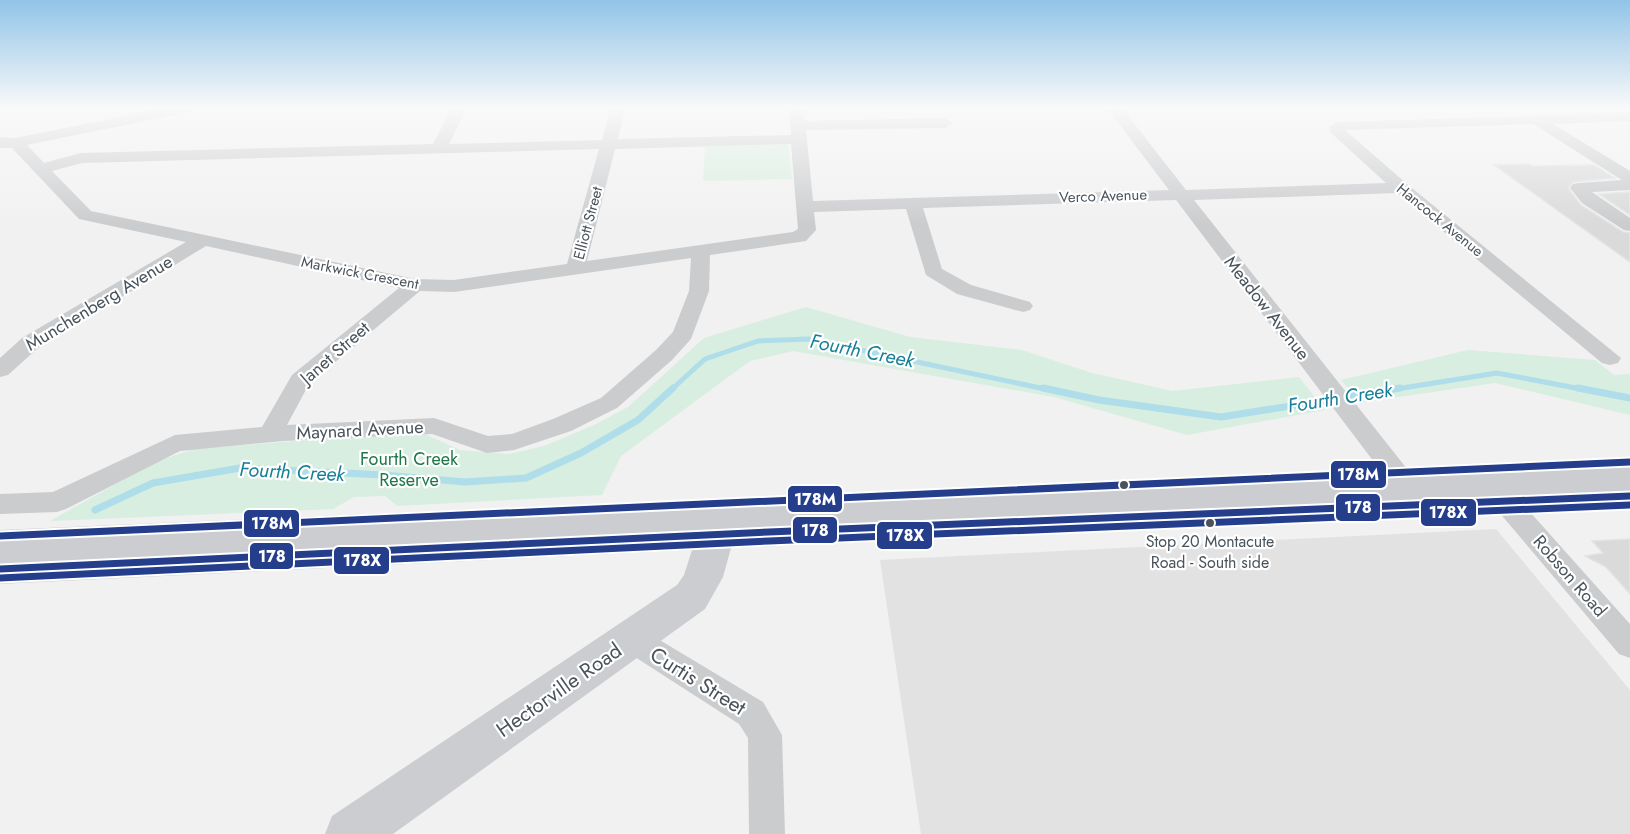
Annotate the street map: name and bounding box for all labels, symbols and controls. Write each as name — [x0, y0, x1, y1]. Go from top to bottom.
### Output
street label: Hancock Avenue — [1392, 178, 1488, 262]
street label: Verco Avenue — [1059, 183, 1148, 209]
street label: Elliott Street — [568, 184, 608, 262]
street label: Munchenberg Avenue — [21, 249, 177, 357]
street label: Meadow Avenue — [1218, 250, 1316, 366]
street label: Markwick Crescent — [299, 251, 421, 295]
street label: Janet Street — [293, 315, 376, 392]
water label: Fourth Creek — [807, 327, 918, 376]
water label: Fourth Creek — [1286, 375, 1396, 421]
street label: Maynard Avenue — [296, 414, 424, 446]
park label: Fourth Creek Reserve — [360, 446, 458, 493]
water label: Fourth Creek — [239, 455, 347, 489]
line badge: 178M — [1330, 460, 1387, 489]
text: 178M — [1337, 463, 1379, 486]
unlabelled marker — [1118, 479, 1130, 491]
line badge: 178M — [787, 485, 843, 513]
text: 178M — [794, 488, 836, 511]
line badge: 178 — [1335, 493, 1381, 522]
text: 178 — [1344, 496, 1372, 519]
line badge: 178X — [1420, 498, 1477, 527]
text: 178X — [1429, 501, 1467, 524]
line badge: 178M — [243, 509, 300, 538]
text: 178M — [251, 512, 293, 535]
line badge: 178 — [792, 516, 838, 544]
marker: Stop 20 Montacute Road - South side — [1204, 517, 1216, 529]
text: 178 — [801, 519, 829, 542]
line badge: 178X — [876, 521, 933, 550]
text: 178X — [886, 524, 924, 547]
street label: Robson Road — [1527, 529, 1613, 623]
place label: Stop 20 Montacute Road - South side — [1146, 530, 1274, 574]
line badge: 178 — [249, 542, 294, 570]
text: 178 — [258, 545, 286, 568]
line badge: 178X — [333, 546, 390, 575]
text: 178X — [343, 549, 381, 572]
street label: Hectorville Road — [490, 636, 628, 744]
street label: Curtis Street — [644, 640, 752, 722]

